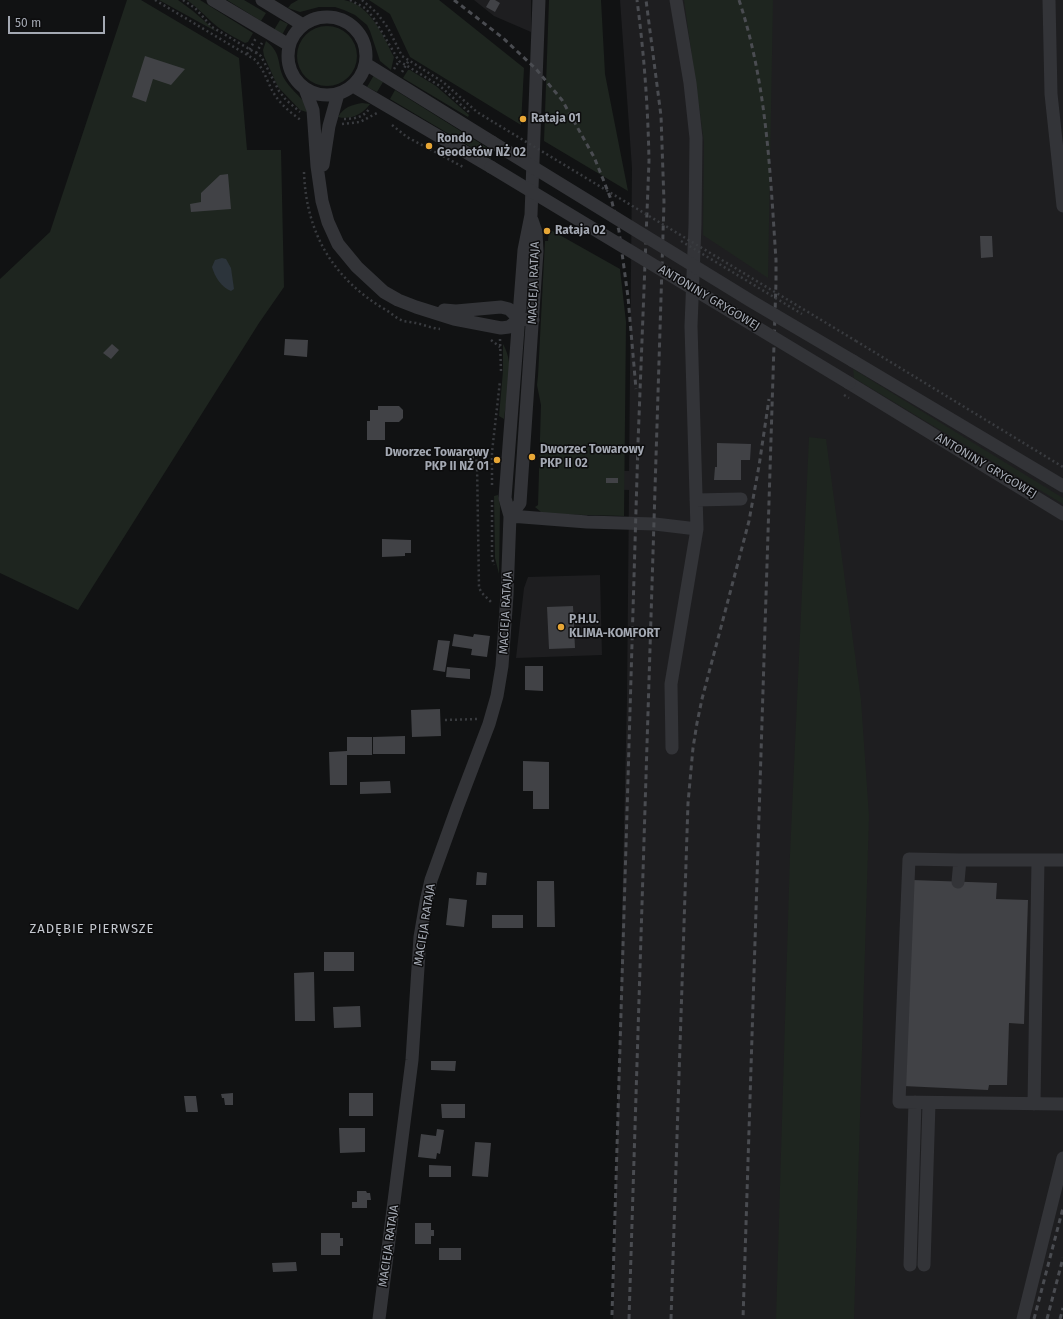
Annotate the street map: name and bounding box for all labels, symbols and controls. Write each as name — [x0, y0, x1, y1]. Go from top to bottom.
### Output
scale bar — [10, 8, 107, 34]
text: 50 m — [15, 16, 41, 30]
place label: Rataja 01 — [531, 112, 581, 126]
marker: Rataja 01 — [518, 114, 528, 124]
place label: Rondo Geodetów NŻ 02 — [437, 132, 526, 160]
marker: Rondo Geodetów NŻ 02 — [424, 141, 434, 151]
place label: Rataja 02 — [555, 224, 606, 238]
marker: Rataja 02 — [542, 226, 552, 236]
street label: MACIEJA RATAJA — [525, 241, 543, 325]
street label: ANTONINY GRYGOWEJ — [656, 262, 762, 334]
street label: ANTONINY GRYGOWEJ — [933, 430, 1039, 502]
place label: Dworzec Towarowy PKP II 02 — [540, 443, 644, 471]
place label: Dworzec Towarowy PKP II NŻ 01 — [385, 446, 489, 474]
marker: Dworzec Towarowy PKP II 02 — [527, 452, 537, 462]
marker: Dworzec Towarowy PKP II NŻ 01 — [492, 455, 502, 465]
street label: MACIEJA RATAJA — [497, 571, 515, 655]
place label: P.H.U. KLIMA-KOMFORT — [569, 613, 660, 641]
marker: P.H.U. KLIMA-KOMFORT — [556, 622, 566, 632]
street label: MACIEJA RATAJA — [411, 883, 439, 967]
district label: ZADĘBIE PIERWSZE — [29, 921, 155, 937]
street label: MACIEJA RATAJA — [376, 1204, 402, 1288]

